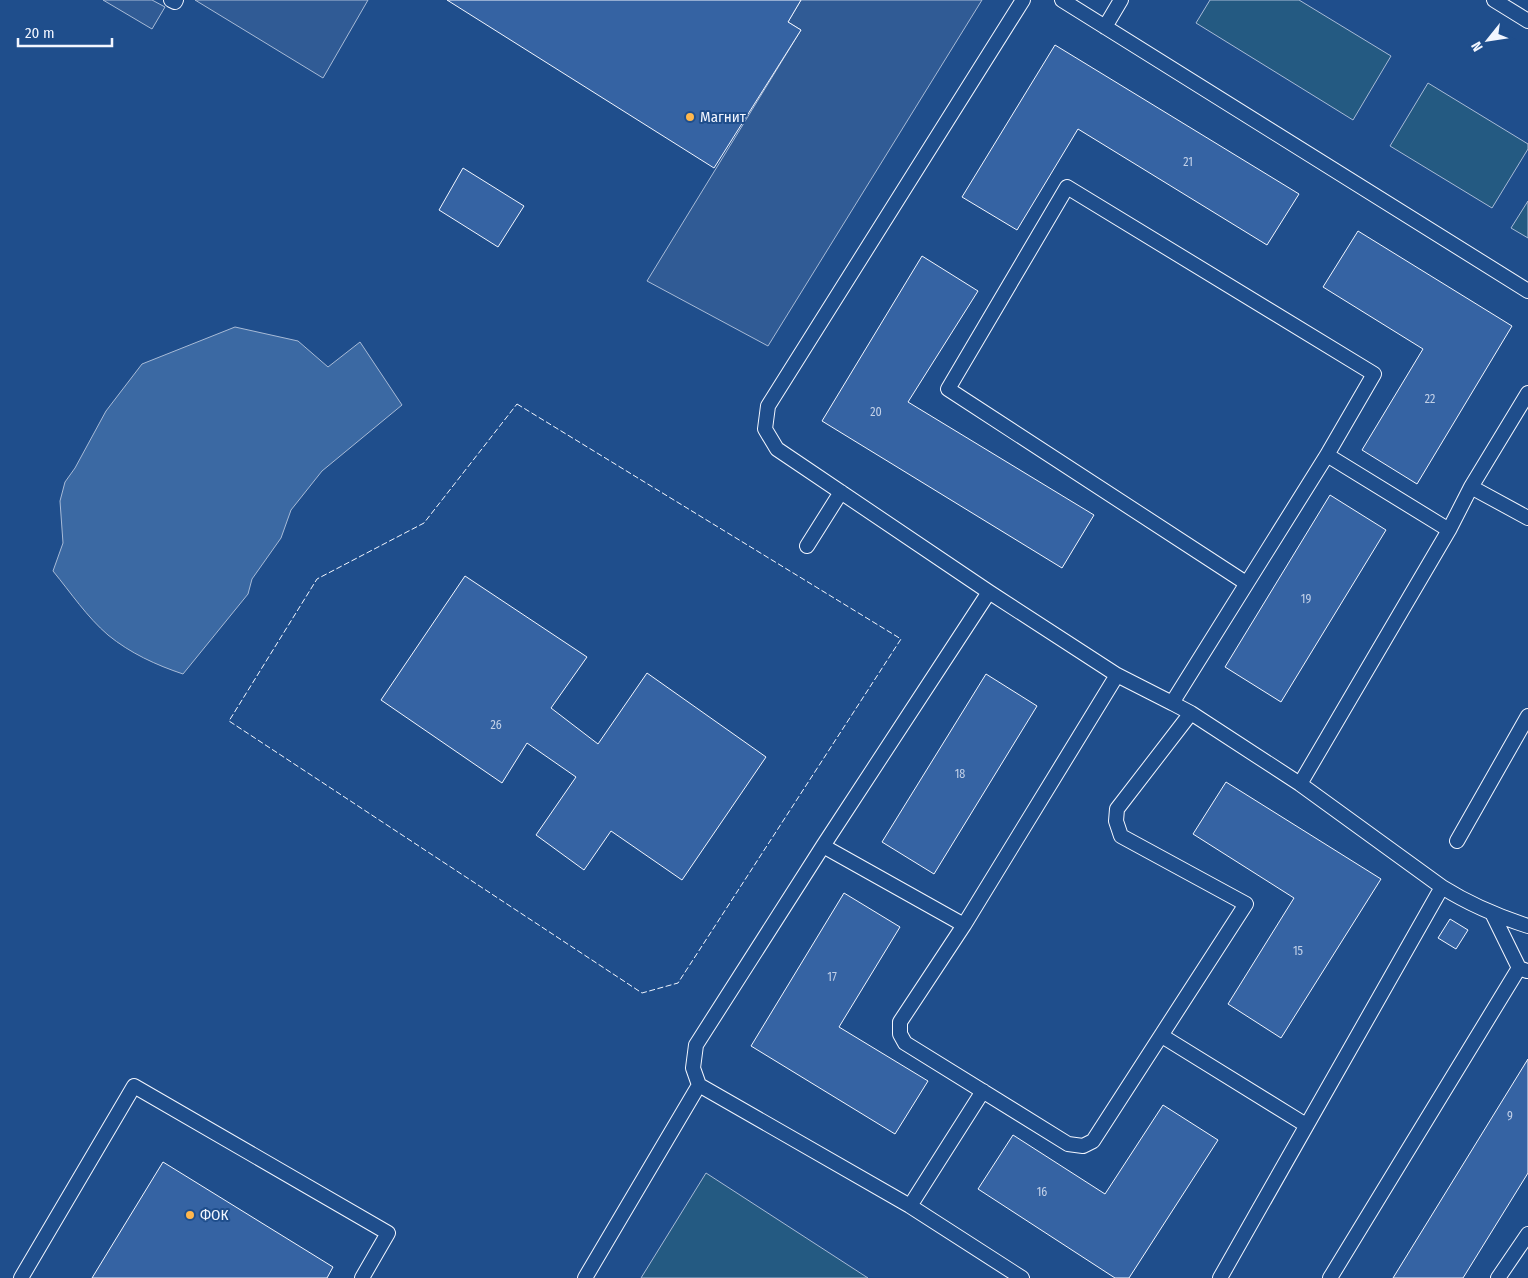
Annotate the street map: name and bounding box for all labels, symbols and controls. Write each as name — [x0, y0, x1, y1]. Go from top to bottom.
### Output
scale bar — [18, 15, 111, 47]
north arrow — [1463, 15, 1513, 65]
text: 20 m — [25, 24, 55, 42]
text: N — [1468, 38, 1487, 54]
place label: Магнит — [700, 108, 747, 126]
marker: Магнит — [684, 111, 696, 123]
house number: 21 — [1183, 155, 1193, 169]
house number: 22 — [1425, 392, 1435, 406]
house number: 20 — [870, 405, 882, 419]
house number: 19 — [1301, 592, 1311, 606]
house number: 26 — [490, 718, 502, 732]
house number: 18 — [955, 767, 965, 781]
house number: 15 — [1293, 944, 1304, 958]
house number: 17 — [827, 970, 837, 984]
house number: 9 — [1507, 1109, 1513, 1123]
house number: 16 — [1037, 1185, 1047, 1199]
place label: ФОК — [200, 1206, 229, 1224]
marker: ФОК — [184, 1209, 196, 1221]

